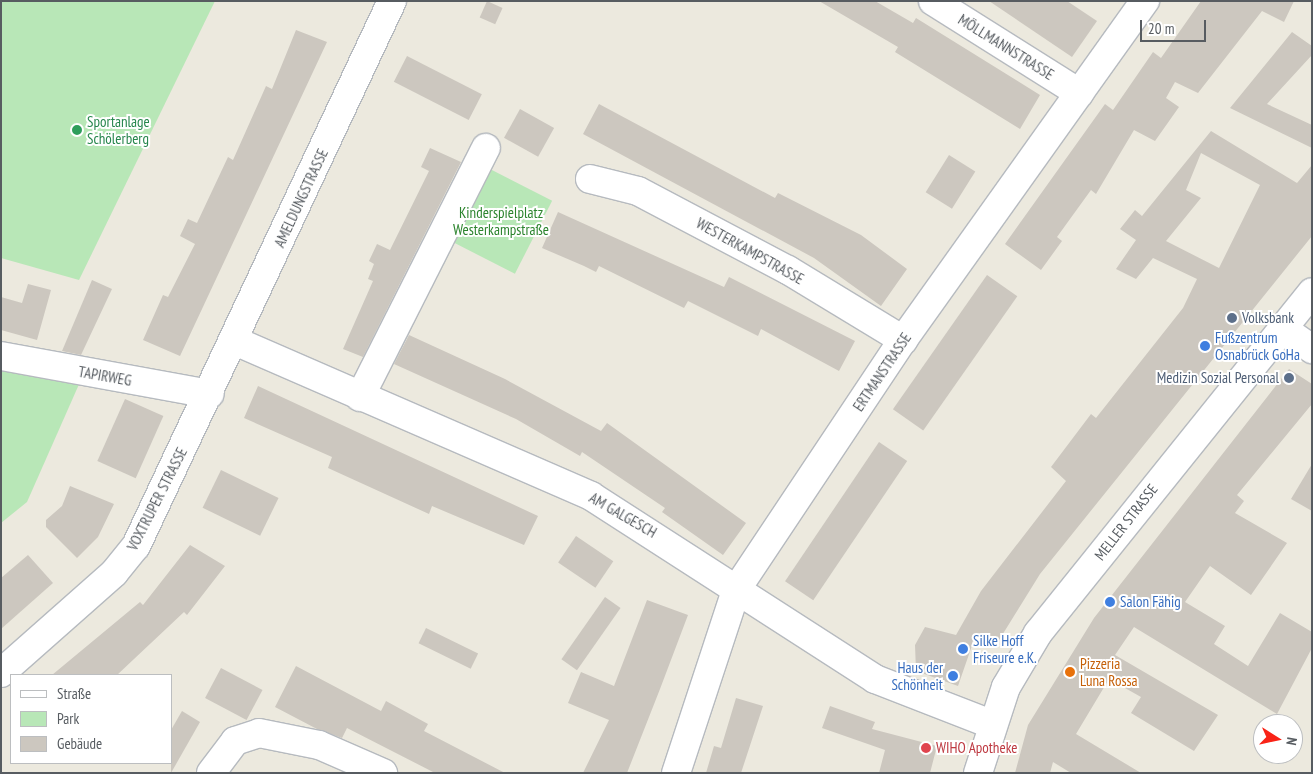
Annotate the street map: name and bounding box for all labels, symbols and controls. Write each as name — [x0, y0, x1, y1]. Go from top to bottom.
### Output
street label: MÖLLMANNSTRASSE — [955, 10, 1057, 84]
scale bar — [1143, 10, 1209, 42]
text: 20 m — [1148, 19, 1174, 38]
place label: Sportanlage Schölerberg — [87, 112, 150, 147]
marker: Sportanlage Schölerberg — [71, 124, 83, 136]
street label: AMELDUNGSTRASSE — [270, 146, 332, 250]
park label: Kinderspielplatz Westerkampstraße — [453, 203, 549, 238]
street label: WESTERKAMPSTRASSE — [693, 214, 807, 288]
place label: Volksbank — [1242, 309, 1294, 327]
marker: Volksbank — [1226, 312, 1238, 324]
place label: Fußzentrum Osnabrück GoHa — [1215, 328, 1300, 363]
street label: ERTMANSTRASSE — [849, 329, 915, 415]
marker: Fußzentrum Osnabrück GoHa — [1199, 340, 1211, 352]
street label: TAPIRWEG — [77, 362, 133, 390]
place label: Medizin Sozial Personal — [1157, 369, 1279, 387]
marker: Medizin Sozial Personal — [1283, 372, 1295, 384]
street label: VOXTRUPER STRASSE — [123, 444, 191, 554]
street label: MELLER STRASSE — [1091, 480, 1161, 564]
street label: AM GALGESCH — [586, 489, 660, 541]
place label: Salon Fähig — [1120, 593, 1181, 611]
marker: Salon Fähig — [1104, 596, 1116, 608]
place label: Silke Hoff Friseure e.K. — [973, 631, 1037, 666]
marker: Silke Hoff Friseure e.K. — [957, 643, 969, 655]
place label: Pizzeria Luna Rossa — [1080, 654, 1138, 689]
place label: Haus der Schönheit — [891, 658, 943, 693]
marker: Pizzeria Luna Rossa — [1064, 666, 1076, 678]
marker: Haus der Schönheit — [947, 670, 959, 682]
legend — [10, 674, 172, 764]
text: Straße — [57, 684, 91, 703]
text: Park — [57, 709, 79, 728]
north arrow — [1253, 714, 1303, 764]
text: Gebäude — [57, 734, 102, 753]
text: N — [1282, 736, 1301, 747]
place label: WIHO Apotheke — [936, 739, 1018, 757]
marker: WIHO Apotheke — [920, 742, 932, 754]

